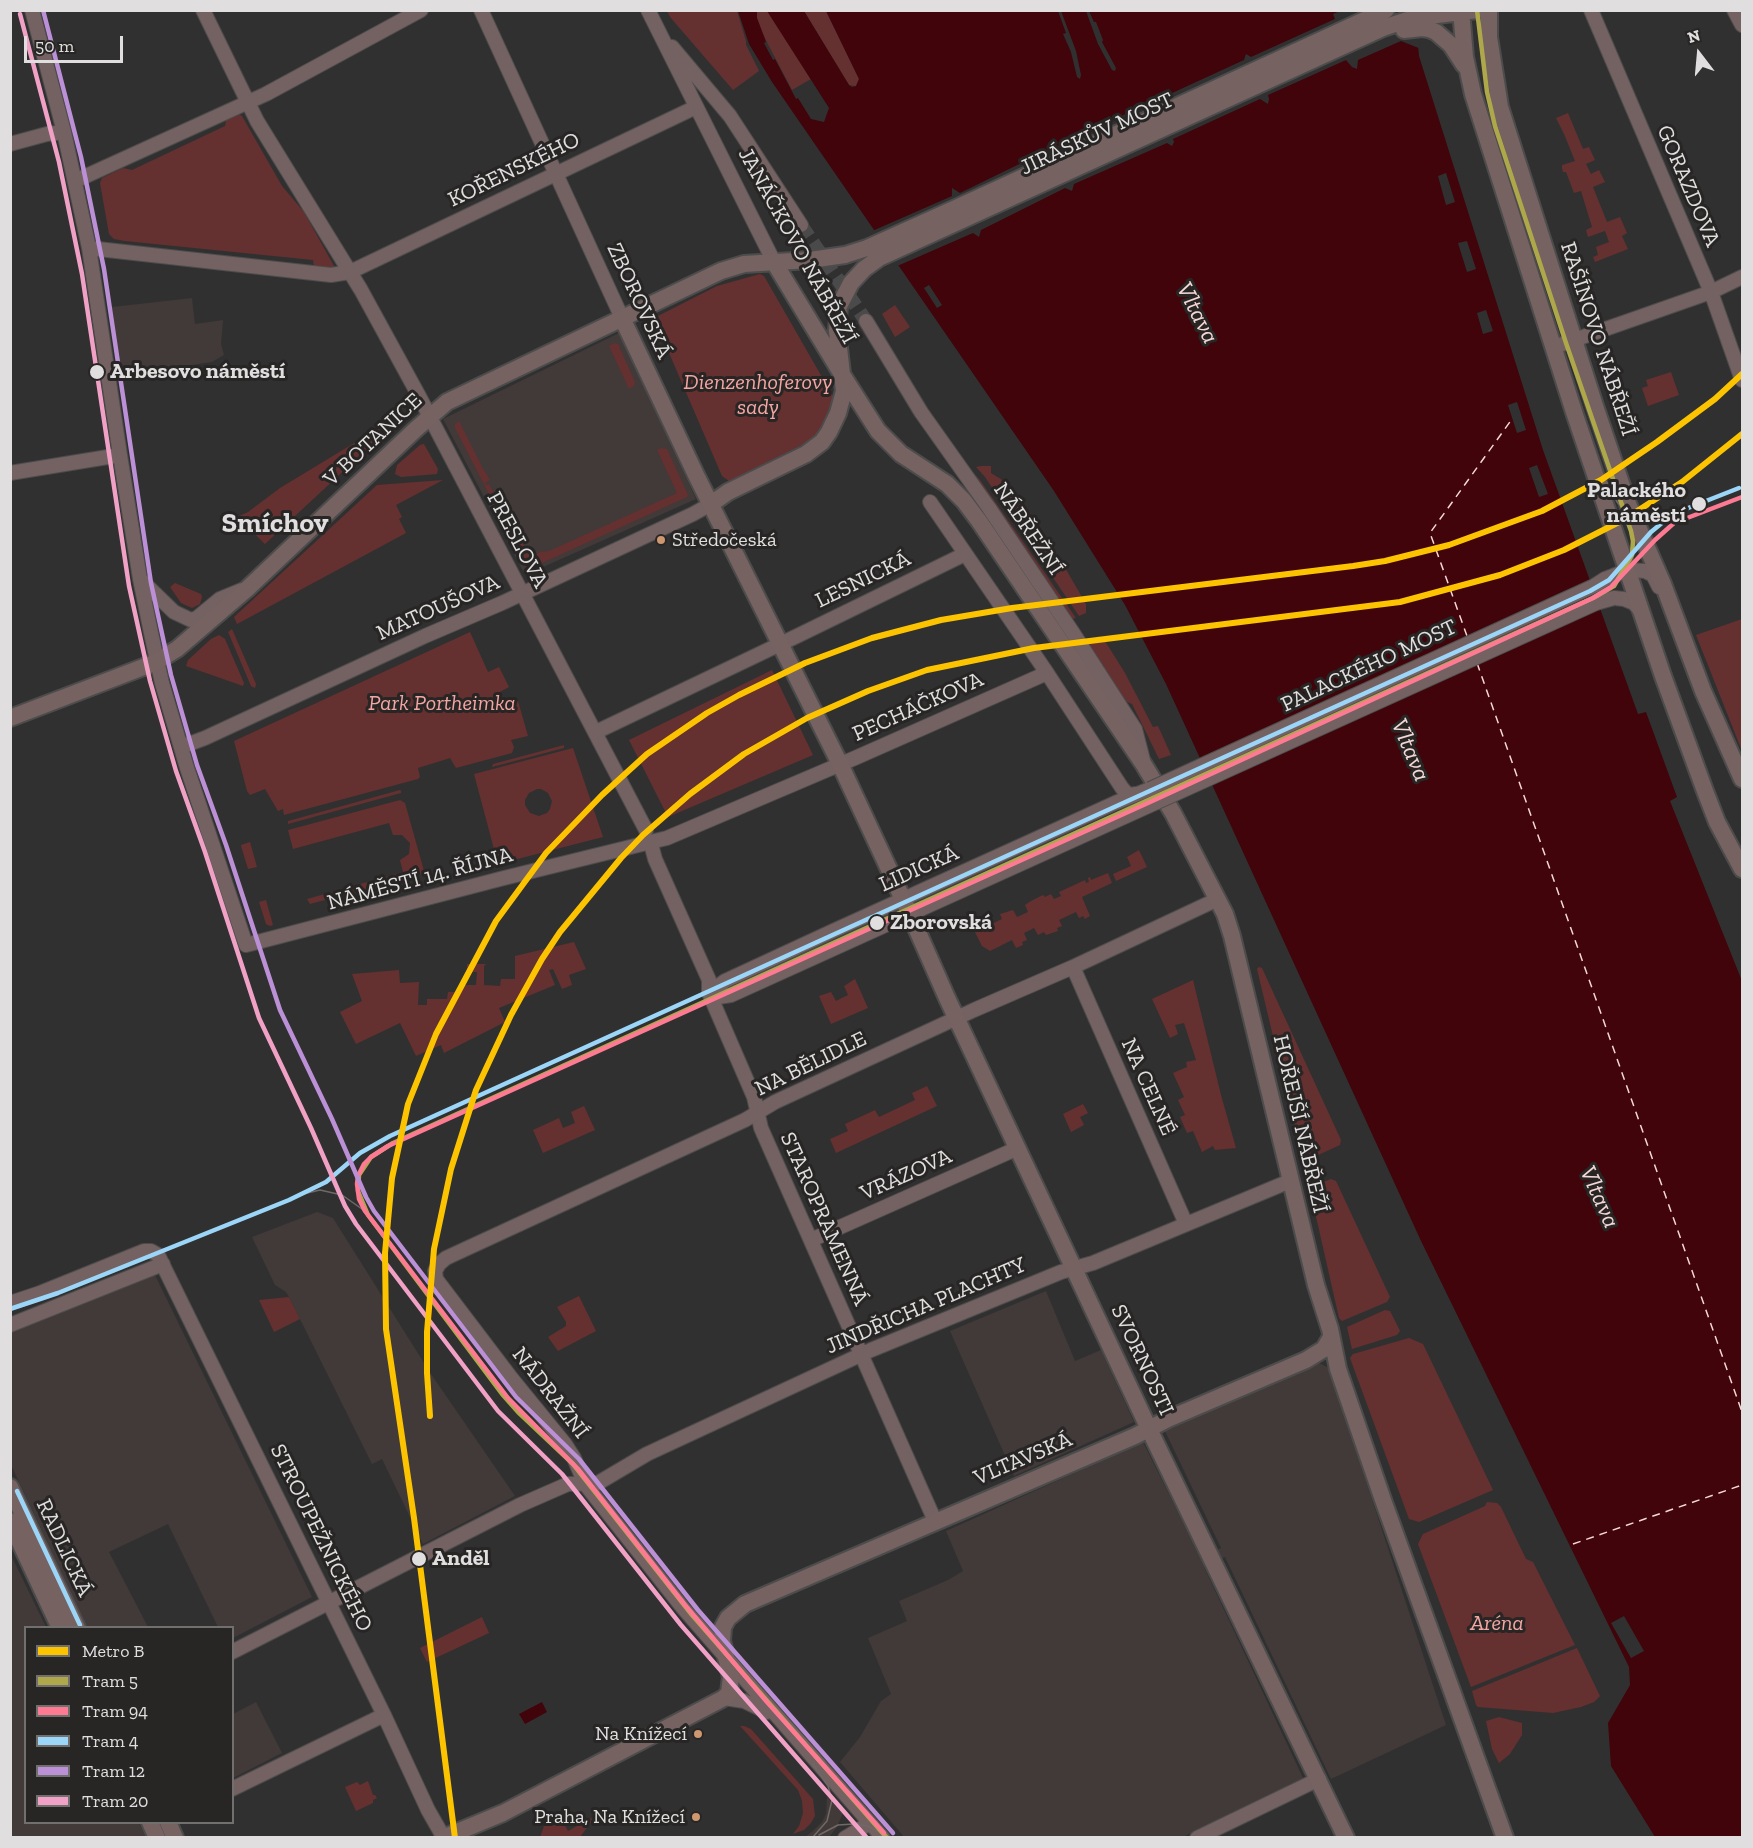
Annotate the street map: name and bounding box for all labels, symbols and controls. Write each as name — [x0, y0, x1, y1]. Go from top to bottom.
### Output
scale bar — [27, 24, 126, 62]
north arrow — [1669, 24, 1729, 84]
text: N — [1685, 25, 1702, 47]
text: 50 m — [35, 35, 74, 57]
street label: JIRÁSKŮV MOST — [1016, 87, 1178, 181]
street label: GORAZDOVA — [1651, 121, 1725, 251]
street label: KOŘENSKÉHO — [444, 127, 584, 213]
street label: JANÁČKOVO NÁBŘEŽÍ — [732, 143, 862, 349]
street label: ZBOROVSKÁ — [601, 239, 677, 363]
street label: RAŠÍNOVO NÁBŘEŽÍ — [1554, 239, 1642, 439]
water label: Vltava — [1169, 278, 1225, 348]
place label: Arbesovo náměstí — [110, 359, 285, 385]
marker: Arbesovo náměstí — [88, 363, 106, 381]
park label: Dienzenhoferovy sady — [684, 370, 832, 422]
street label: V BOTANICE — [318, 388, 428, 492]
street label: NÁBŘEŽNÍ — [987, 478, 1069, 580]
place label: Palackého náměstí — [1587, 478, 1686, 530]
street label: PRESLOVA — [481, 487, 553, 593]
marker: Palackého náměstí — [1690, 495, 1708, 513]
district label: Smíchov — [222, 507, 328, 541]
place label: Středočeská — [672, 528, 777, 552]
marker: Středočeská — [655, 534, 667, 546]
street label: LESNICKÁ — [811, 546, 915, 614]
street label: MATOUŠOVA — [372, 569, 504, 647]
street label: PALACKÉHO MOST — [1277, 614, 1461, 718]
street label: PECHÁČKOVA — [849, 666, 987, 748]
park label: Park Portheimka — [368, 691, 516, 717]
water label: Vltava — [1384, 714, 1436, 786]
street label: LIDICKÁ — [875, 840, 963, 898]
street label: NÁMĚSTÍ 14. ŘÍJNA — [325, 842, 515, 916]
place label: Zborovská — [890, 910, 992, 936]
marker: Zborovská — [868, 914, 886, 932]
street label: NA BĚLIDLE — [751, 1026, 871, 1102]
street label: HOŘEJŠÍ NÁBŘEŽÍ — [1267, 1032, 1333, 1216]
street label: NA CELNÉ — [1115, 1034, 1181, 1140]
street label: STAROPRAMENNÁ — [774, 1128, 874, 1310]
street label: VRÁZOVA — [856, 1143, 956, 1207]
water label: Vltava — [1573, 1161, 1625, 1233]
street label: JINDŘICHA PLACHTY — [822, 1252, 1030, 1360]
street label: SVORNOSTI — [1105, 1300, 1179, 1420]
street label: NÁDRAŽNÍ — [506, 1342, 594, 1444]
street label: VLTAVSKÁ — [970, 1427, 1076, 1491]
street label: STROUPEŽNICKÉHO — [264, 1440, 378, 1636]
street label: RADLICKÁ — [30, 1495, 98, 1601]
place label: Anděl — [432, 1546, 490, 1572]
marker: Anděl — [410, 1550, 428, 1568]
park label: Aréna — [1470, 1611, 1524, 1637]
legend — [24, 1626, 234, 1824]
text: Metro B — [82, 1640, 144, 1662]
text: Tram 5 — [82, 1670, 138, 1692]
text: Tram 94 — [82, 1700, 148, 1722]
place label: Na Knížecí — [595, 1722, 687, 1746]
marker: Na Knížecí — [692, 1728, 704, 1740]
text: Tram 4 — [82, 1730, 138, 1752]
text: Tram 12 — [82, 1760, 145, 1782]
text: Tram 20 — [82, 1790, 148, 1812]
place label: Praha, Na Knížecí — [534, 1805, 685, 1829]
marker: Praha, Na Knížecí — [690, 1811, 702, 1823]

